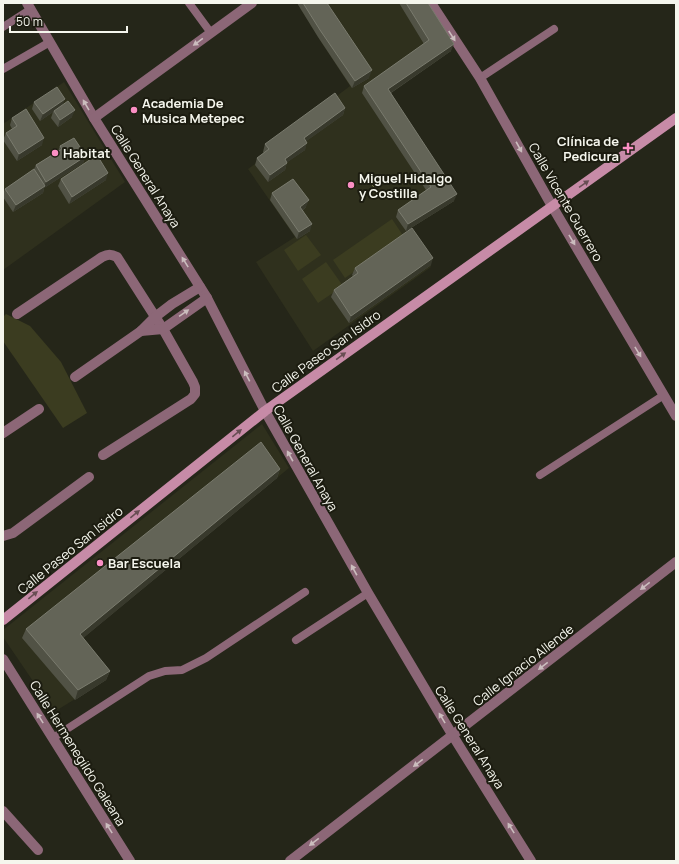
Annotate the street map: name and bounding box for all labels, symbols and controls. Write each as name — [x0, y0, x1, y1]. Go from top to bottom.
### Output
scale bar — [10, 8, 127, 34]
text: 50 m — [16, 13, 43, 30]
one-way arrow — [449, 30, 456, 42]
one-way arrow — [193, 38, 203, 46]
place label: Academia De Musica Metepec — [142, 94, 245, 127]
one-way arrow — [82, 99, 89, 111]
marker: Academia De Musica Metepec — [129, 105, 139, 115]
street label: Calle General Anaya — [107, 121, 185, 231]
place label: Clínica de Pedicura — [557, 132, 619, 165]
street label: Calle Vicente Guerrero — [525, 139, 608, 265]
one-way arrow — [515, 142, 522, 153]
marker: Clínica de Pedicura — [622, 142, 634, 154]
place label: Habitat — [63, 144, 111, 162]
marker: Habitat — [50, 148, 60, 158]
place label: Miguel Hidalgo y Costilla — [359, 169, 452, 202]
marker: Miguel Hidalgo y Costilla — [346, 180, 356, 190]
one-way arrow — [579, 180, 589, 188]
one-way arrow — [568, 234, 575, 246]
one-way arrow — [181, 256, 188, 268]
street label: Calle Paseo San Isidro — [268, 305, 384, 397]
one-way arrow — [179, 309, 190, 317]
one-way arrow — [634, 347, 642, 357]
one-way arrow — [336, 352, 347, 360]
one-way arrow — [244, 371, 250, 382]
street label: Calle General Anaya — [269, 402, 343, 514]
one-way arrow — [231, 429, 242, 438]
one-way arrow — [287, 451, 294, 462]
street label: Calle Paseo San Isidro — [14, 502, 127, 598]
one-way arrow — [130, 510, 141, 519]
place label: Bar Escuela — [108, 554, 181, 572]
marker: Bar Escuela — [95, 558, 105, 568]
one-way arrow — [351, 564, 358, 576]
one-way arrow — [640, 582, 651, 591]
one-way arrow — [28, 591, 39, 600]
street label: Calle Ignacio Allende — [469, 620, 578, 710]
one-way arrow — [537, 662, 548, 671]
street label: Calle Hermenegildo Galeana — [26, 677, 130, 829]
street label: Calle General Anaya — [431, 682, 509, 792]
one-way arrow — [439, 712, 446, 724]
one-way arrow — [36, 713, 44, 723]
one-way arrow — [412, 759, 423, 767]
one-way arrow — [106, 822, 113, 834]
one-way arrow — [507, 823, 515, 833]
one-way arrow — [309, 838, 320, 846]

